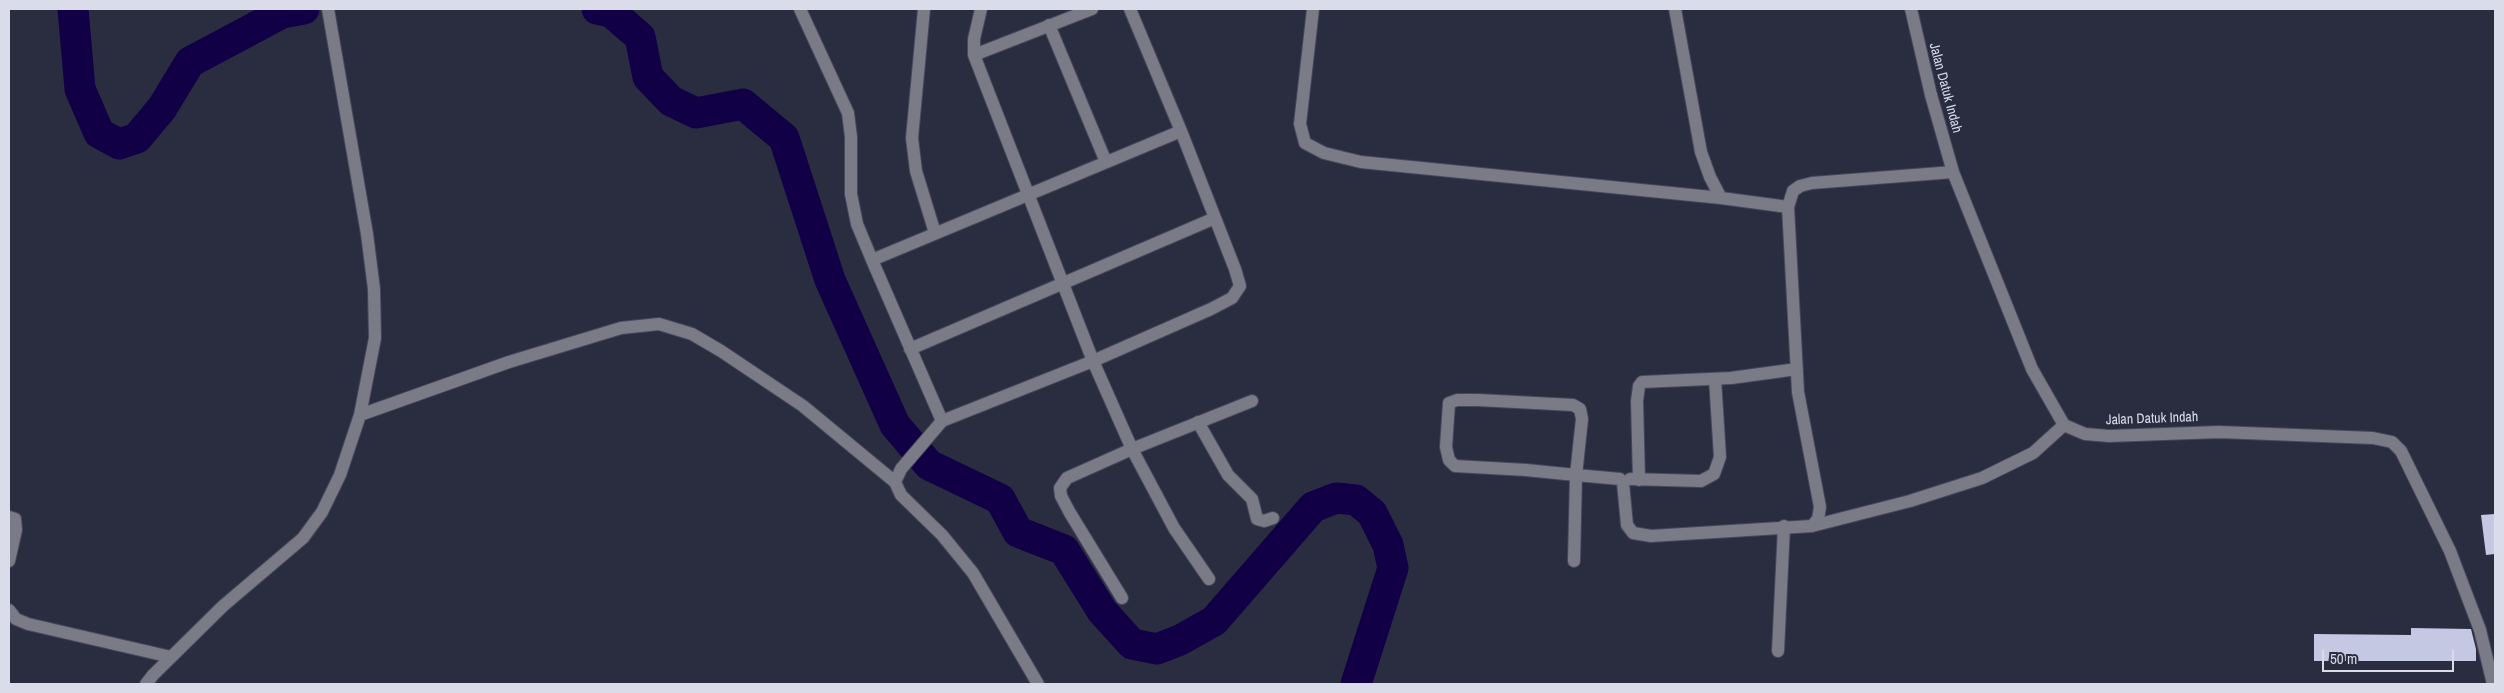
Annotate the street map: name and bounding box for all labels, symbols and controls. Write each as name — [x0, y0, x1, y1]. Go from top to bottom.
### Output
street label: Jalan Datuk Indah — [1925, 41, 1965, 135]
street label: Jalan Datuk Indah — [2105, 409, 2199, 429]
scale bar — [2324, 640, 2456, 672]
text: 50 m — [2330, 648, 2357, 669]

